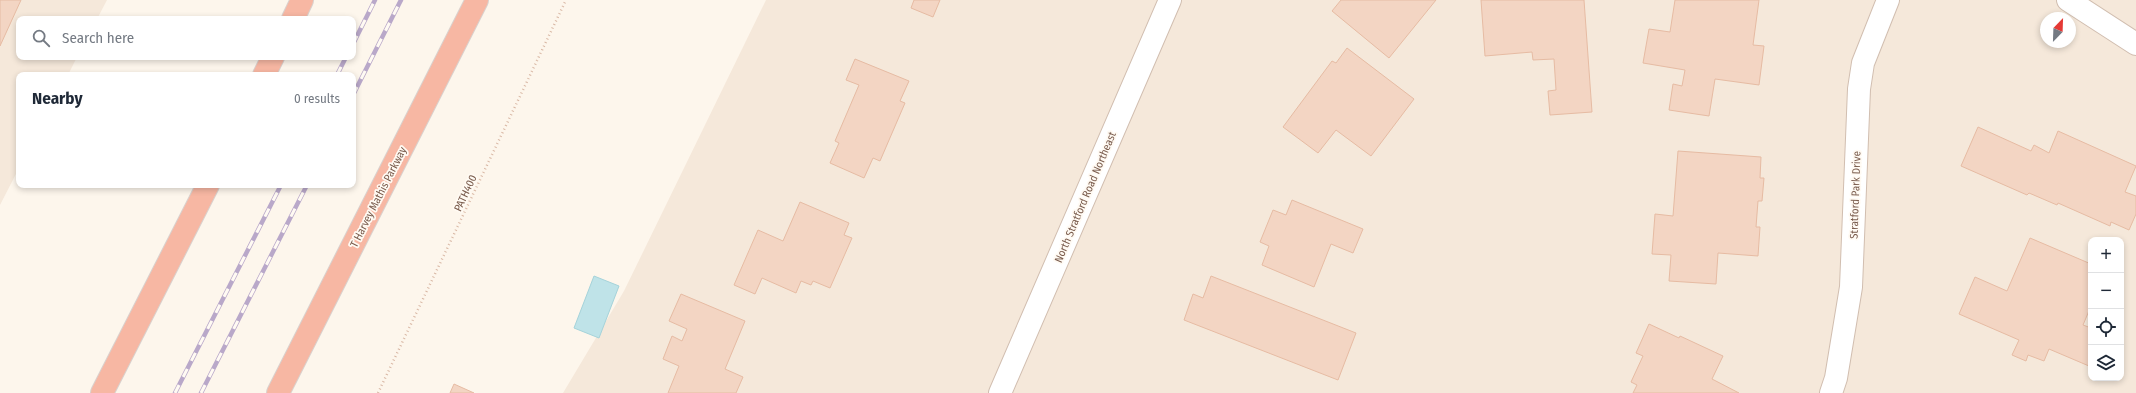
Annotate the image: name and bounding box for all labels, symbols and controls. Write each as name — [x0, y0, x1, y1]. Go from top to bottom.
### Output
north arrow — [2040, 12, 2076, 48]
search box — [16, 16, 356, 60]
icon: search — [30, 27, 52, 49]
text: Search here — [62, 29, 134, 47]
text: Nearby — [32, 88, 83, 109]
text: 0 results — [294, 91, 340, 106]
street label: North Stratford Road Northeast — [1052, 129, 1119, 265]
street label: T Harvey Mathis Parkway — [348, 145, 409, 249]
street label: Stratford Park Drive — [1847, 151, 1864, 239]
street label: PATH400 — [451, 173, 480, 214]
map controls — [2088, 237, 2124, 381]
button: + — [2088, 237, 2124, 273]
button: − — [2088, 273, 2124, 309]
button: locate — [2088, 309, 2124, 345]
button: layers — [2088, 345, 2124, 381]

